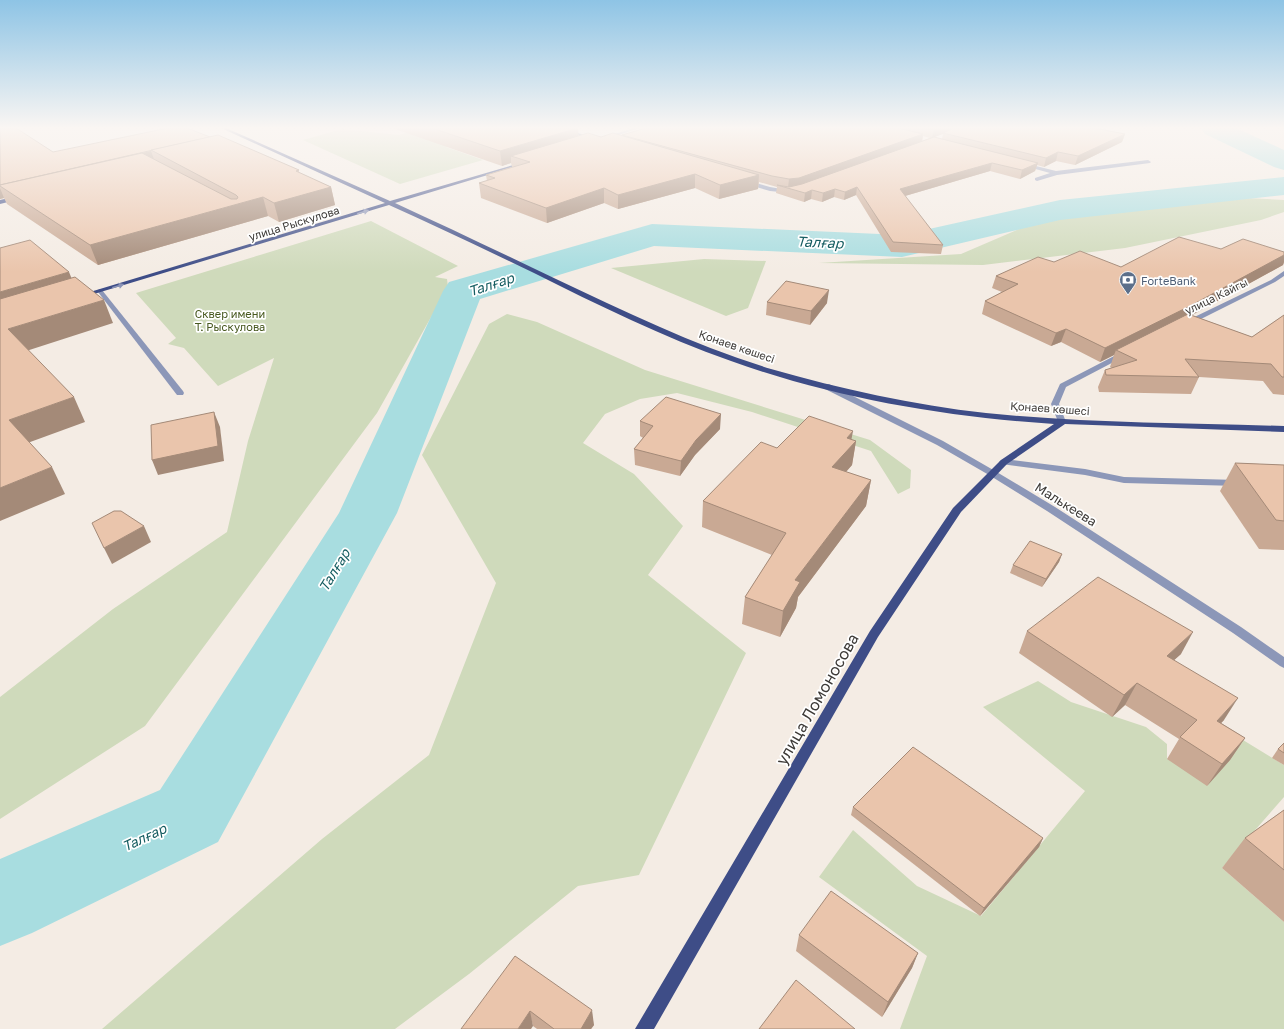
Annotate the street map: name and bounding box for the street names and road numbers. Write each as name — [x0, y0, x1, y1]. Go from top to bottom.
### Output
street label: улица Рыскулова — [247, 203, 341, 243]
street label: улица Кайгы — [1182, 275, 1250, 317]
street label: Қонаев көшесі — [697, 327, 777, 365]
street label: Қонаев көшесі — [1010, 399, 1090, 417]
street label: Малькеева — [1032, 479, 1100, 529]
street label: улица Ломоносова — [771, 630, 863, 768]

